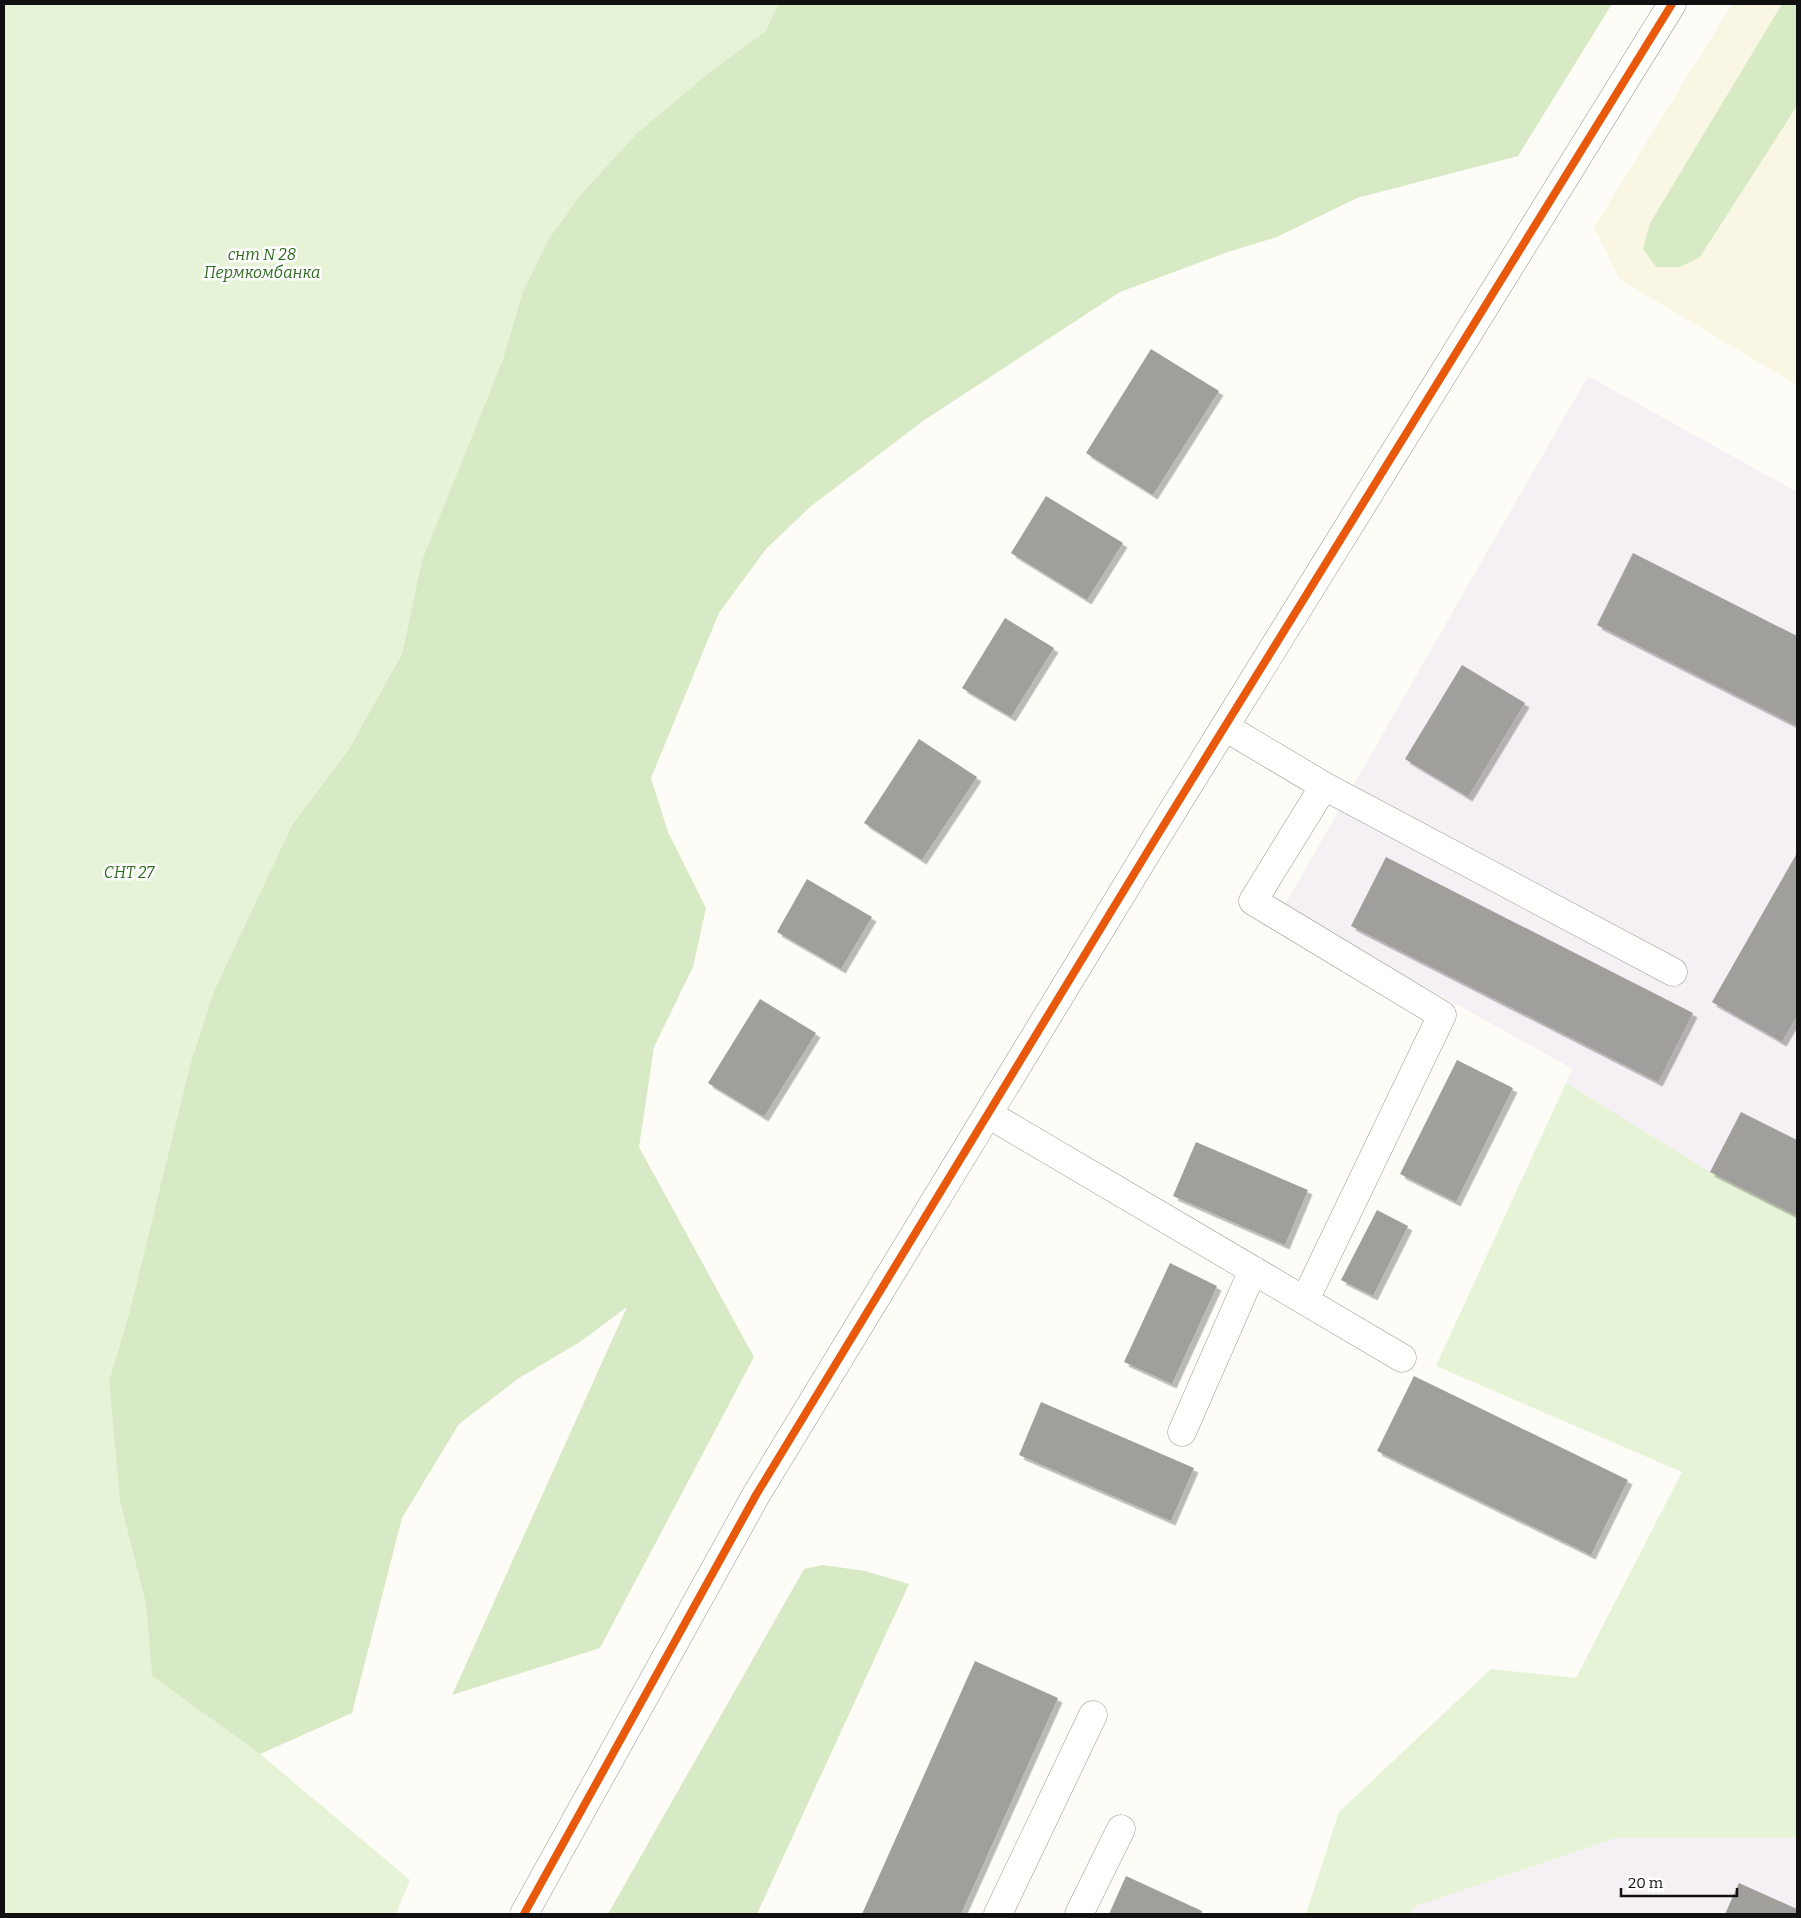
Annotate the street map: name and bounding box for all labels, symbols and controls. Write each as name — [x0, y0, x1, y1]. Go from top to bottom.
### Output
park label: снт N 28 Пермкомбанка — [204, 245, 320, 282]
park label: СНТ 27 — [104, 863, 155, 882]
scale bar — [1621, 1866, 1737, 1898]
text: 20 m — [1628, 1874, 1664, 1892]

